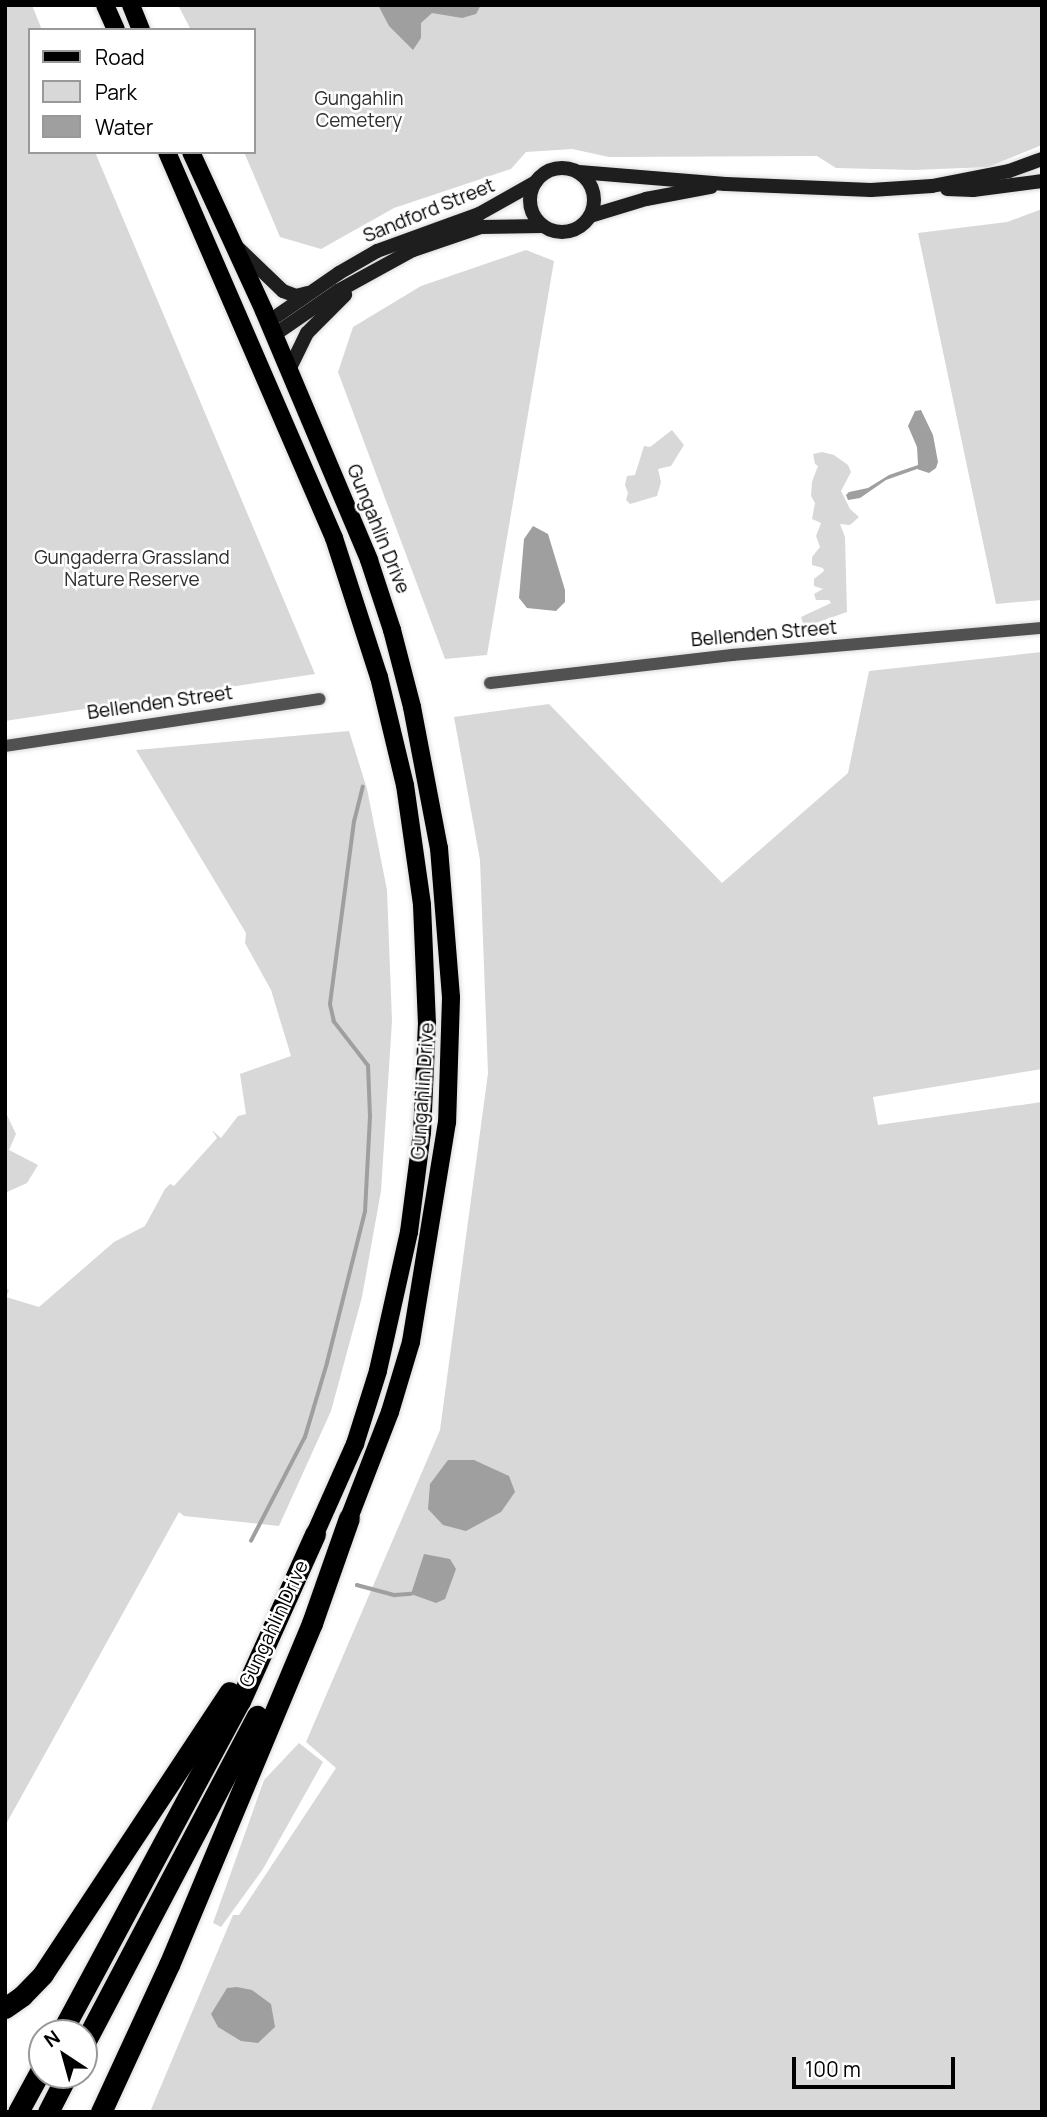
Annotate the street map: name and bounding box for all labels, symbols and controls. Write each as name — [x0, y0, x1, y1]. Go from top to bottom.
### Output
legend — [28, 28, 256, 154]
text: Road — [95, 43, 145, 71]
text: Park — [95, 78, 137, 106]
park label: Gungahlin Cemetery — [314, 88, 404, 132]
text: Water — [95, 113, 153, 141]
street label: Sandford Street — [360, 174, 498, 248]
street label: Gungahlin Drive — [342, 461, 414, 597]
park label: Gungaderra Grassland Nature Reserve — [34, 547, 230, 591]
street label: Bellenden Street — [690, 616, 838, 652]
street label: Bellenden Street — [86, 682, 234, 724]
street label: Gungahlin Drive — [407, 1022, 439, 1160]
street label: Gungahlin Drive — [235, 1557, 313, 1691]
north arrow — [28, 2019, 98, 2089]
text: N — [39, 2024, 65, 2053]
scale bar — [795, 2044, 958, 2088]
text: 100 m — [805, 2055, 861, 2083]

